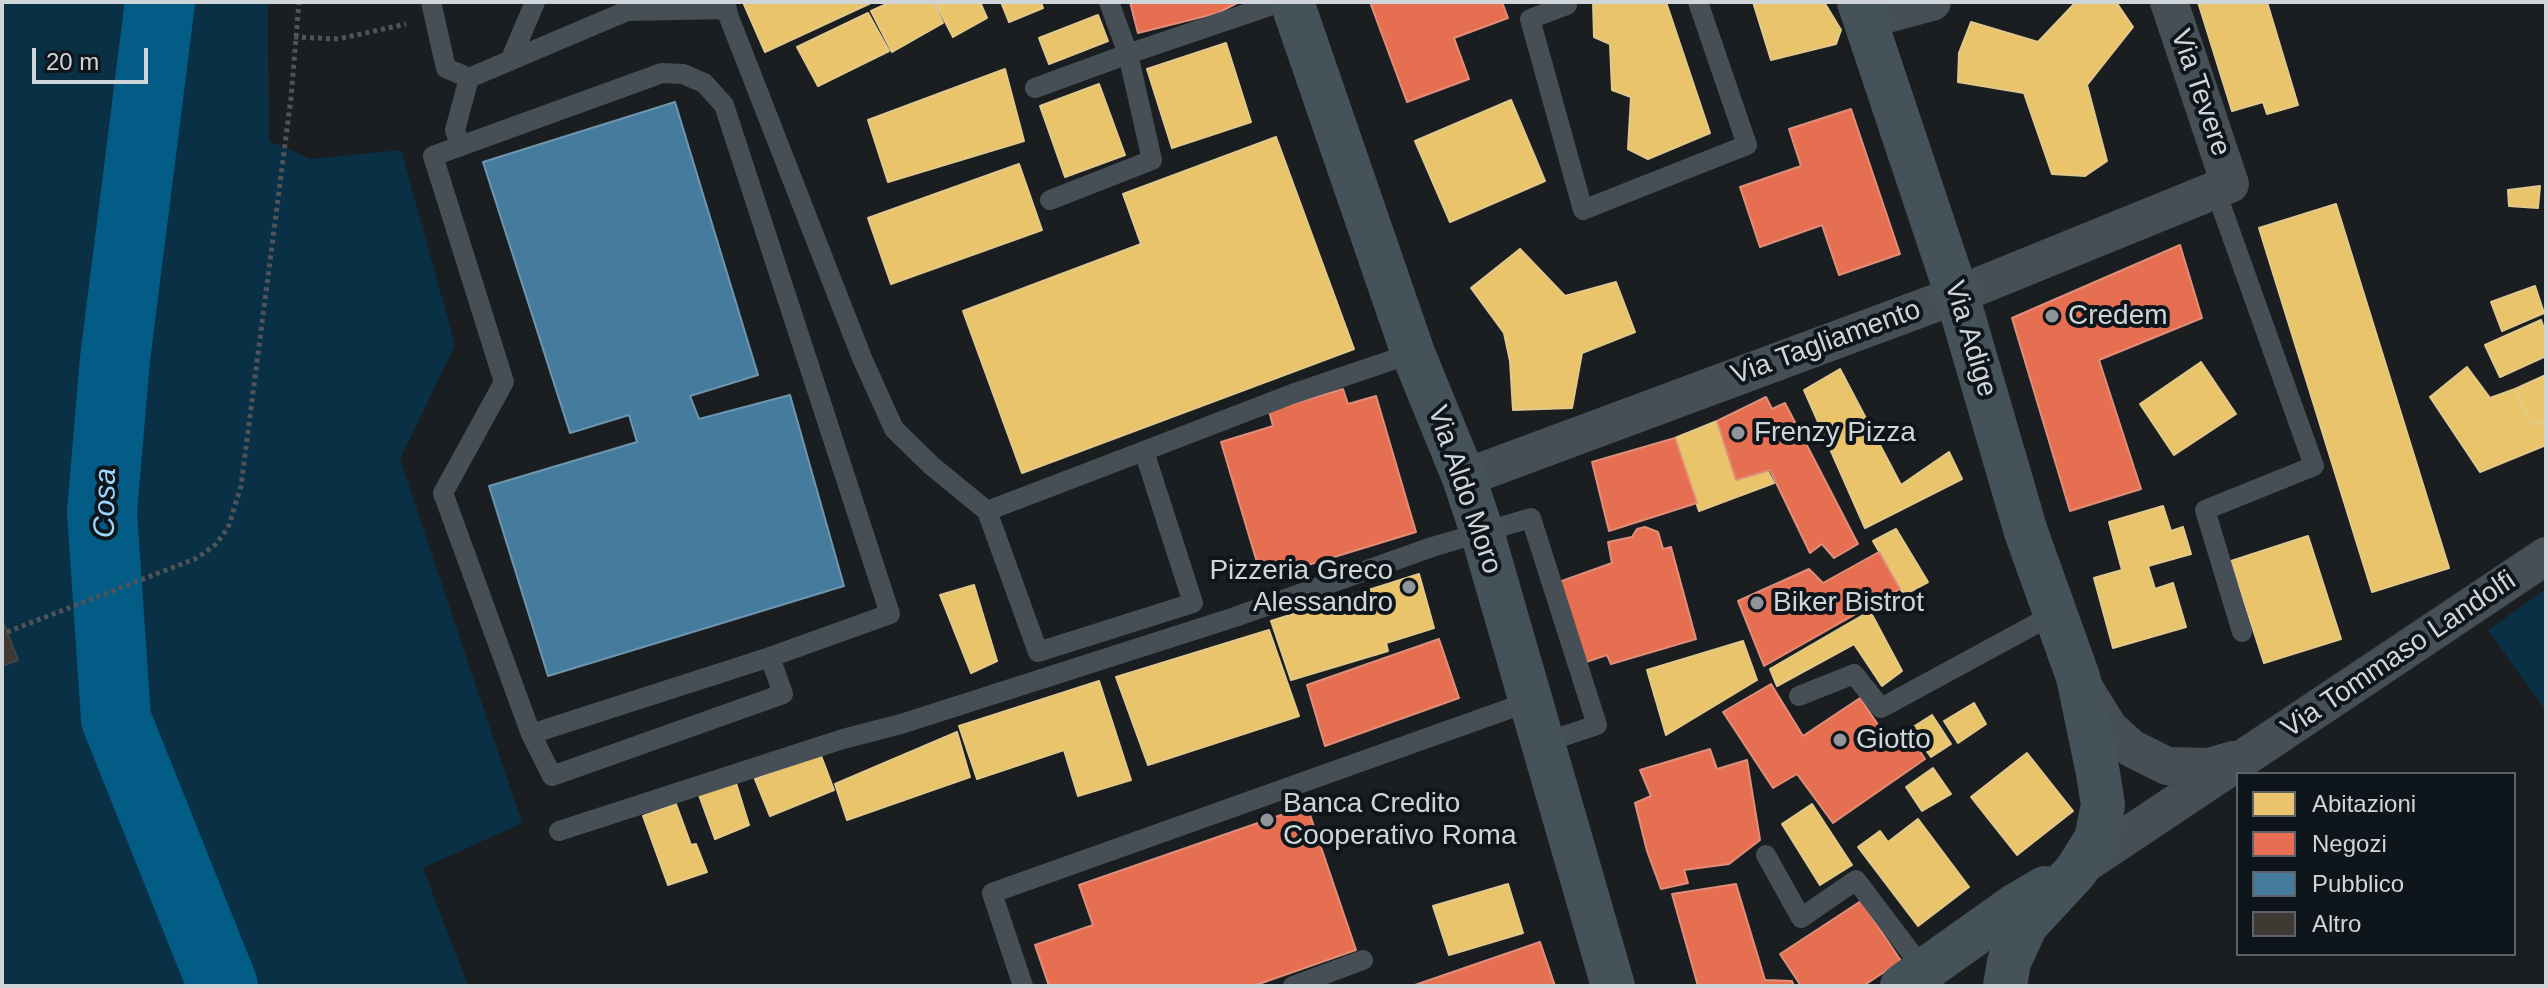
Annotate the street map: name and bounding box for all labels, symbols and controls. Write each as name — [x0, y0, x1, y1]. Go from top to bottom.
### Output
street label: Via Tevere — [2163, 25, 2237, 161]
scale bar — [36, 32, 152, 82]
text: 20 m — [46, 48, 99, 75]
street label: Via Adige — [1936, 277, 2004, 401]
street label: Via Tagliamento — [1727, 293, 1925, 393]
place label: Credem — [2068, 299, 2168, 333]
marker: Credem — [2043, 307, 2061, 325]
street label: Via Aldo Moro — [1420, 402, 1508, 578]
place label: Frenzy Pizza — [1754, 416, 1916, 450]
marker: Frenzy Pizza — [1729, 424, 1747, 442]
water label: Cosa — [87, 468, 125, 538]
place label: Pizzeria Greco Alessandro — [1209, 554, 1393, 620]
street label: Via Tommaso Landolfi — [2276, 564, 2522, 746]
marker: Pizzeria Greco Alessandro — [1400, 578, 1418, 596]
place label: Biker Bistrot — [1773, 586, 1924, 620]
marker: Biker Bistrot — [1748, 594, 1766, 612]
place label: Giotto — [1856, 723, 1931, 757]
marker: Giotto — [1831, 731, 1849, 749]
legend — [2236, 772, 2516, 956]
place label: Banca Credito Cooperativo Roma — [1283, 787, 1516, 853]
text: Abitazioni — [2312, 790, 2416, 817]
marker: Banca Credito Cooperativo Roma — [1258, 811, 1276, 829]
text: Negozi — [2312, 830, 2387, 857]
text: Pubblico — [2312, 870, 2404, 897]
text: Altro — [2312, 910, 2361, 937]

